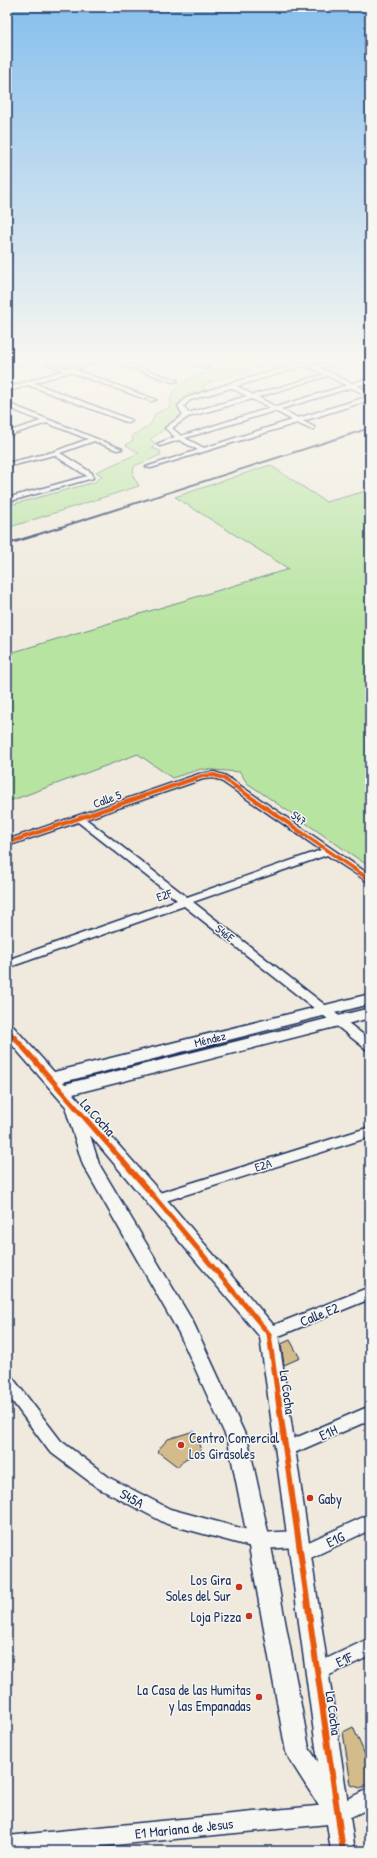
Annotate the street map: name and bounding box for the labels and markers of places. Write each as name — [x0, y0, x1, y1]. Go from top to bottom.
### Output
place label: Centro Comercial Los Girasoles — [189, 1428, 279, 1463]
marker: Centro Comercial Los Girasoles — [176, 1440, 186, 1450]
place label: Gaby — [318, 1489, 342, 1509]
marker: Gaby — [305, 1493, 315, 1503]
place label: Los Gira Soles del Sur — [166, 1570, 232, 1605]
marker: Los Gira Soles del Sur — [234, 1582, 244, 1592]
place label: Loja Pizza — [191, 1607, 241, 1627]
marker: Loja Pizza — [244, 1611, 254, 1621]
place label: La Casa de las Humitas y las Empanadas — [137, 1680, 251, 1716]
marker: La Casa de las Humitas y las Empanadas — [254, 1692, 264, 1702]

